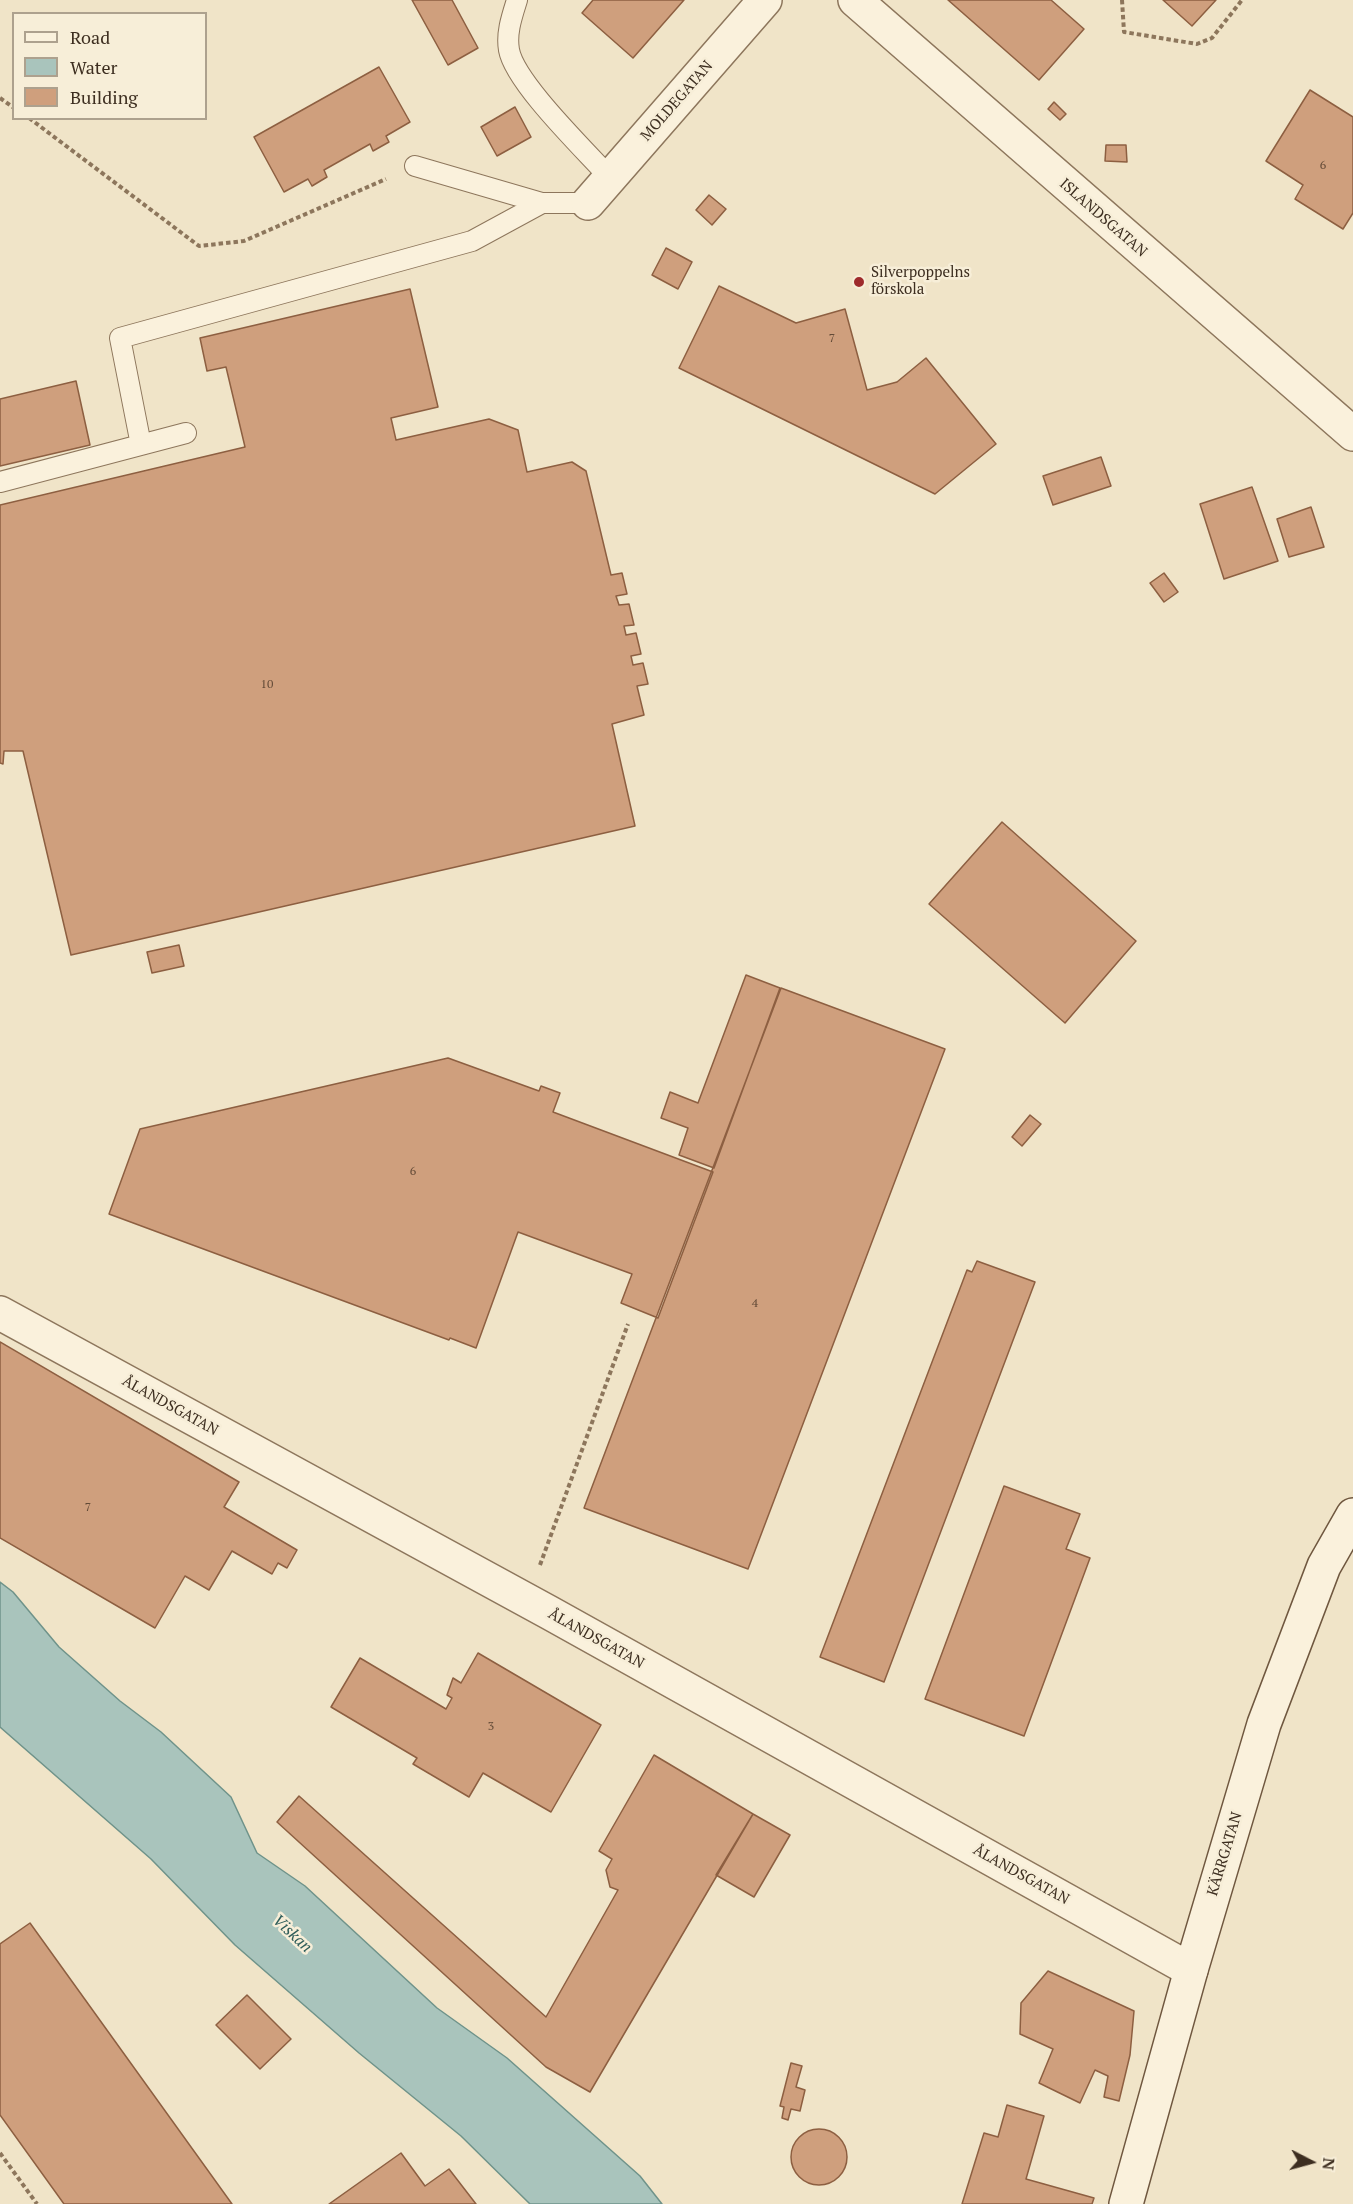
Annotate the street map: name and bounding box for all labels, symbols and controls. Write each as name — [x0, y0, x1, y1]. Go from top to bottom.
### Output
legend — [12, 12, 207, 120]
text: Road — [70, 25, 110, 49]
text: Water — [70, 55, 117, 79]
street label: MOLDEGATAN — [637, 57, 717, 145]
text: Building — [70, 85, 138, 109]
house number: 6 — [1320, 159, 1326, 173]
street label: ISLANDSGATAN — [1056, 175, 1150, 261]
place label: Silverpoppelns förskola — [871, 264, 970, 299]
marker: Silverpoppelns förskola — [852, 275, 866, 289]
house number: 7 — [829, 332, 835, 346]
house number: 10 — [261, 678, 273, 692]
house number: 6 — [410, 1165, 416, 1179]
house number: 4 — [752, 1297, 758, 1311]
street label: ÅLANDSGATAN — [119, 1372, 221, 1440]
house number: 7 — [85, 1501, 91, 1515]
street label: ÅLANDSGATAN — [545, 1605, 647, 1673]
house number: 3 — [488, 1720, 494, 1734]
street label: KÄRRGATAN — [1204, 1810, 1246, 1898]
street label: ÅLANDSGATAN — [970, 1841, 1072, 1909]
water label: Viskan — [268, 1911, 316, 1957]
north arrow — [1281, 2132, 1341, 2192]
text: N — [1317, 2157, 1340, 2171]

